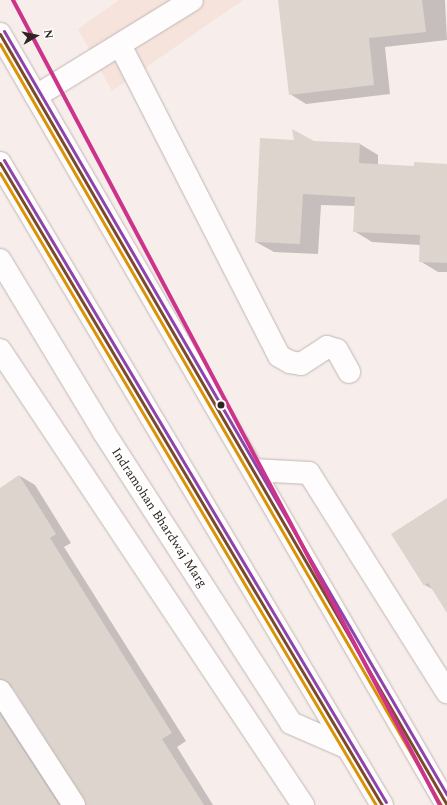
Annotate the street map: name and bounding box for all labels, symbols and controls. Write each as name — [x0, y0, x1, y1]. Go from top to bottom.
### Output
north arrow — [16, 16, 56, 56]
text: N — [39, 28, 57, 40]
unlabelled marker — [216, 400, 226, 410]
street label: Indramohan Bhardwaj Marg — [108, 445, 210, 591]

